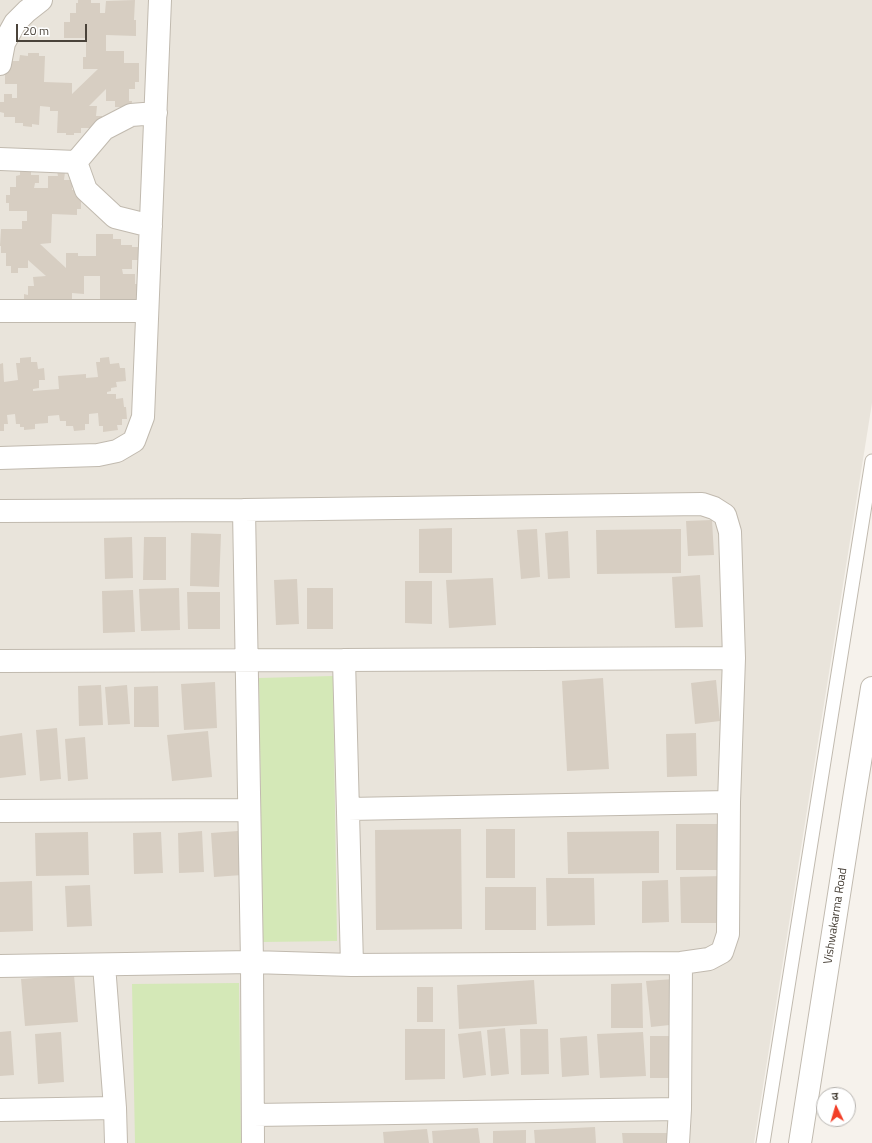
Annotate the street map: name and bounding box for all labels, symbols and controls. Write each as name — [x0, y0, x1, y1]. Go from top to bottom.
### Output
scale bar — [18, 16, 89, 42]
text: 20 m — [23, 21, 49, 40]
street label: Vishwakarma Road — [821, 867, 851, 965]
north arrow — [816, 1087, 856, 1127]
text: उ — [831, 1088, 839, 1104]

